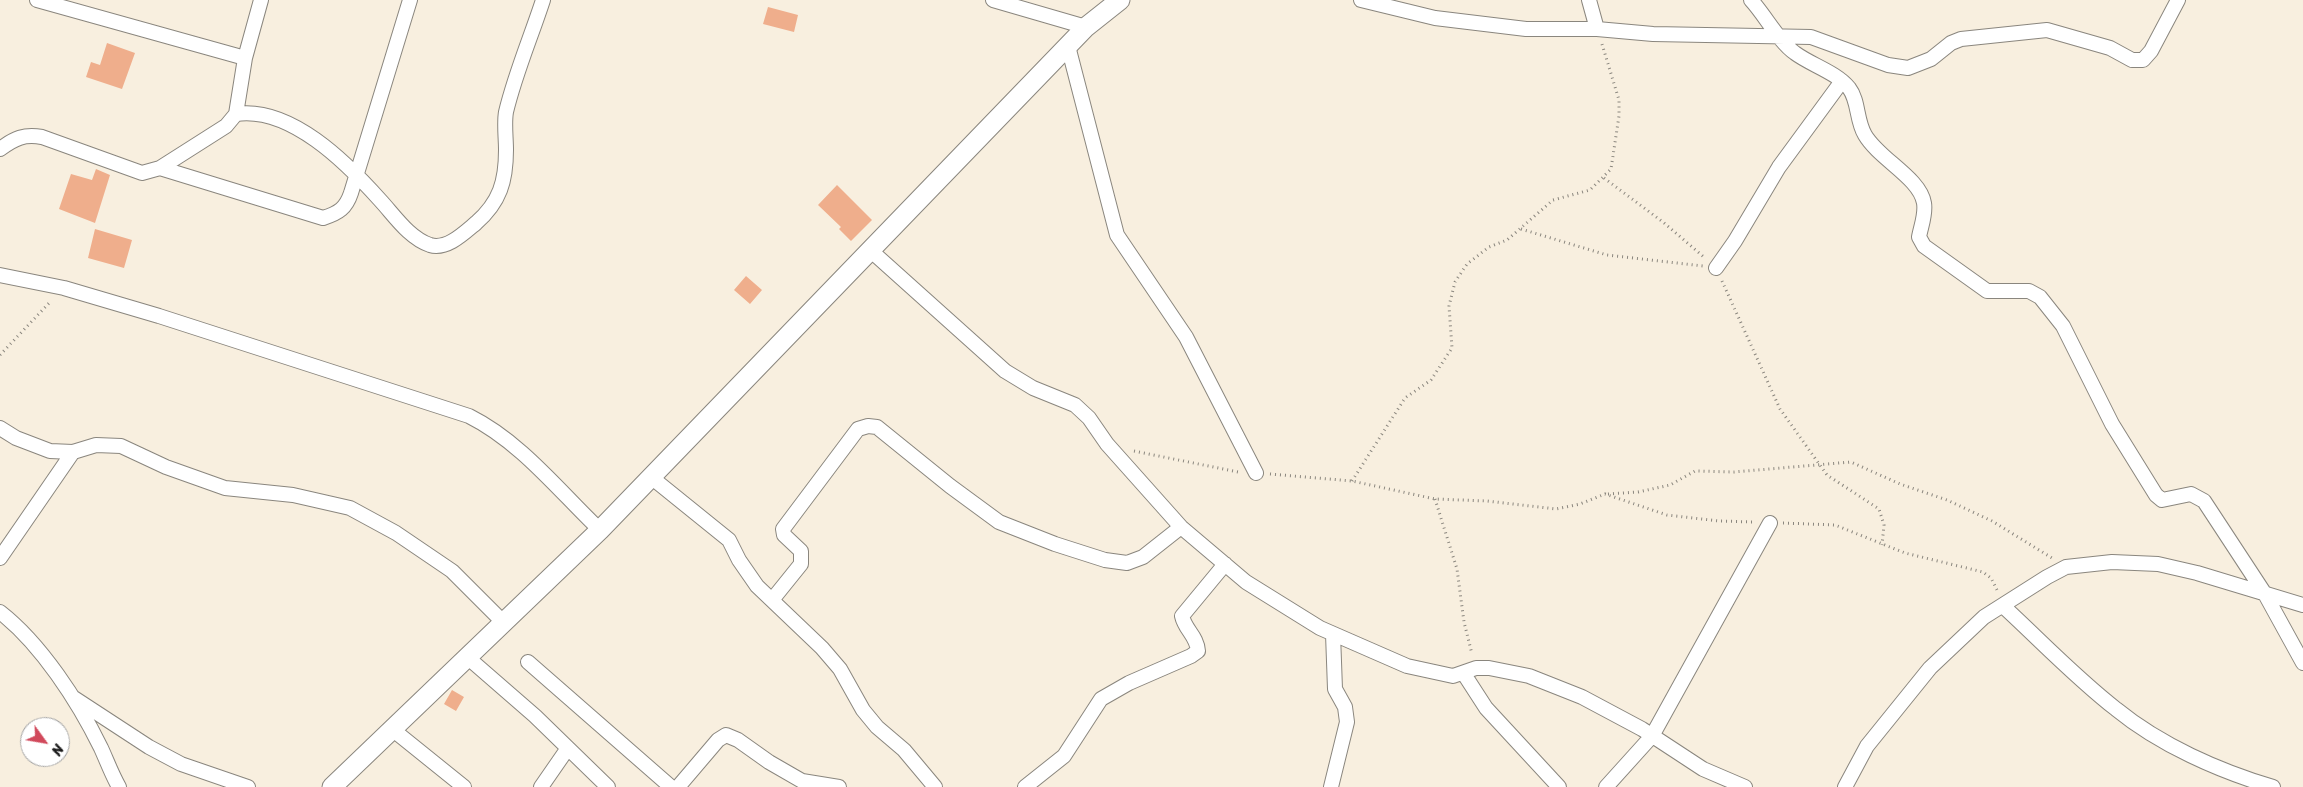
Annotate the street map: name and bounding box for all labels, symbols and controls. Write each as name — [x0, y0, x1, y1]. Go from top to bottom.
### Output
north arrow — [20, 717, 70, 767]
text: N — [44, 739, 70, 760]

